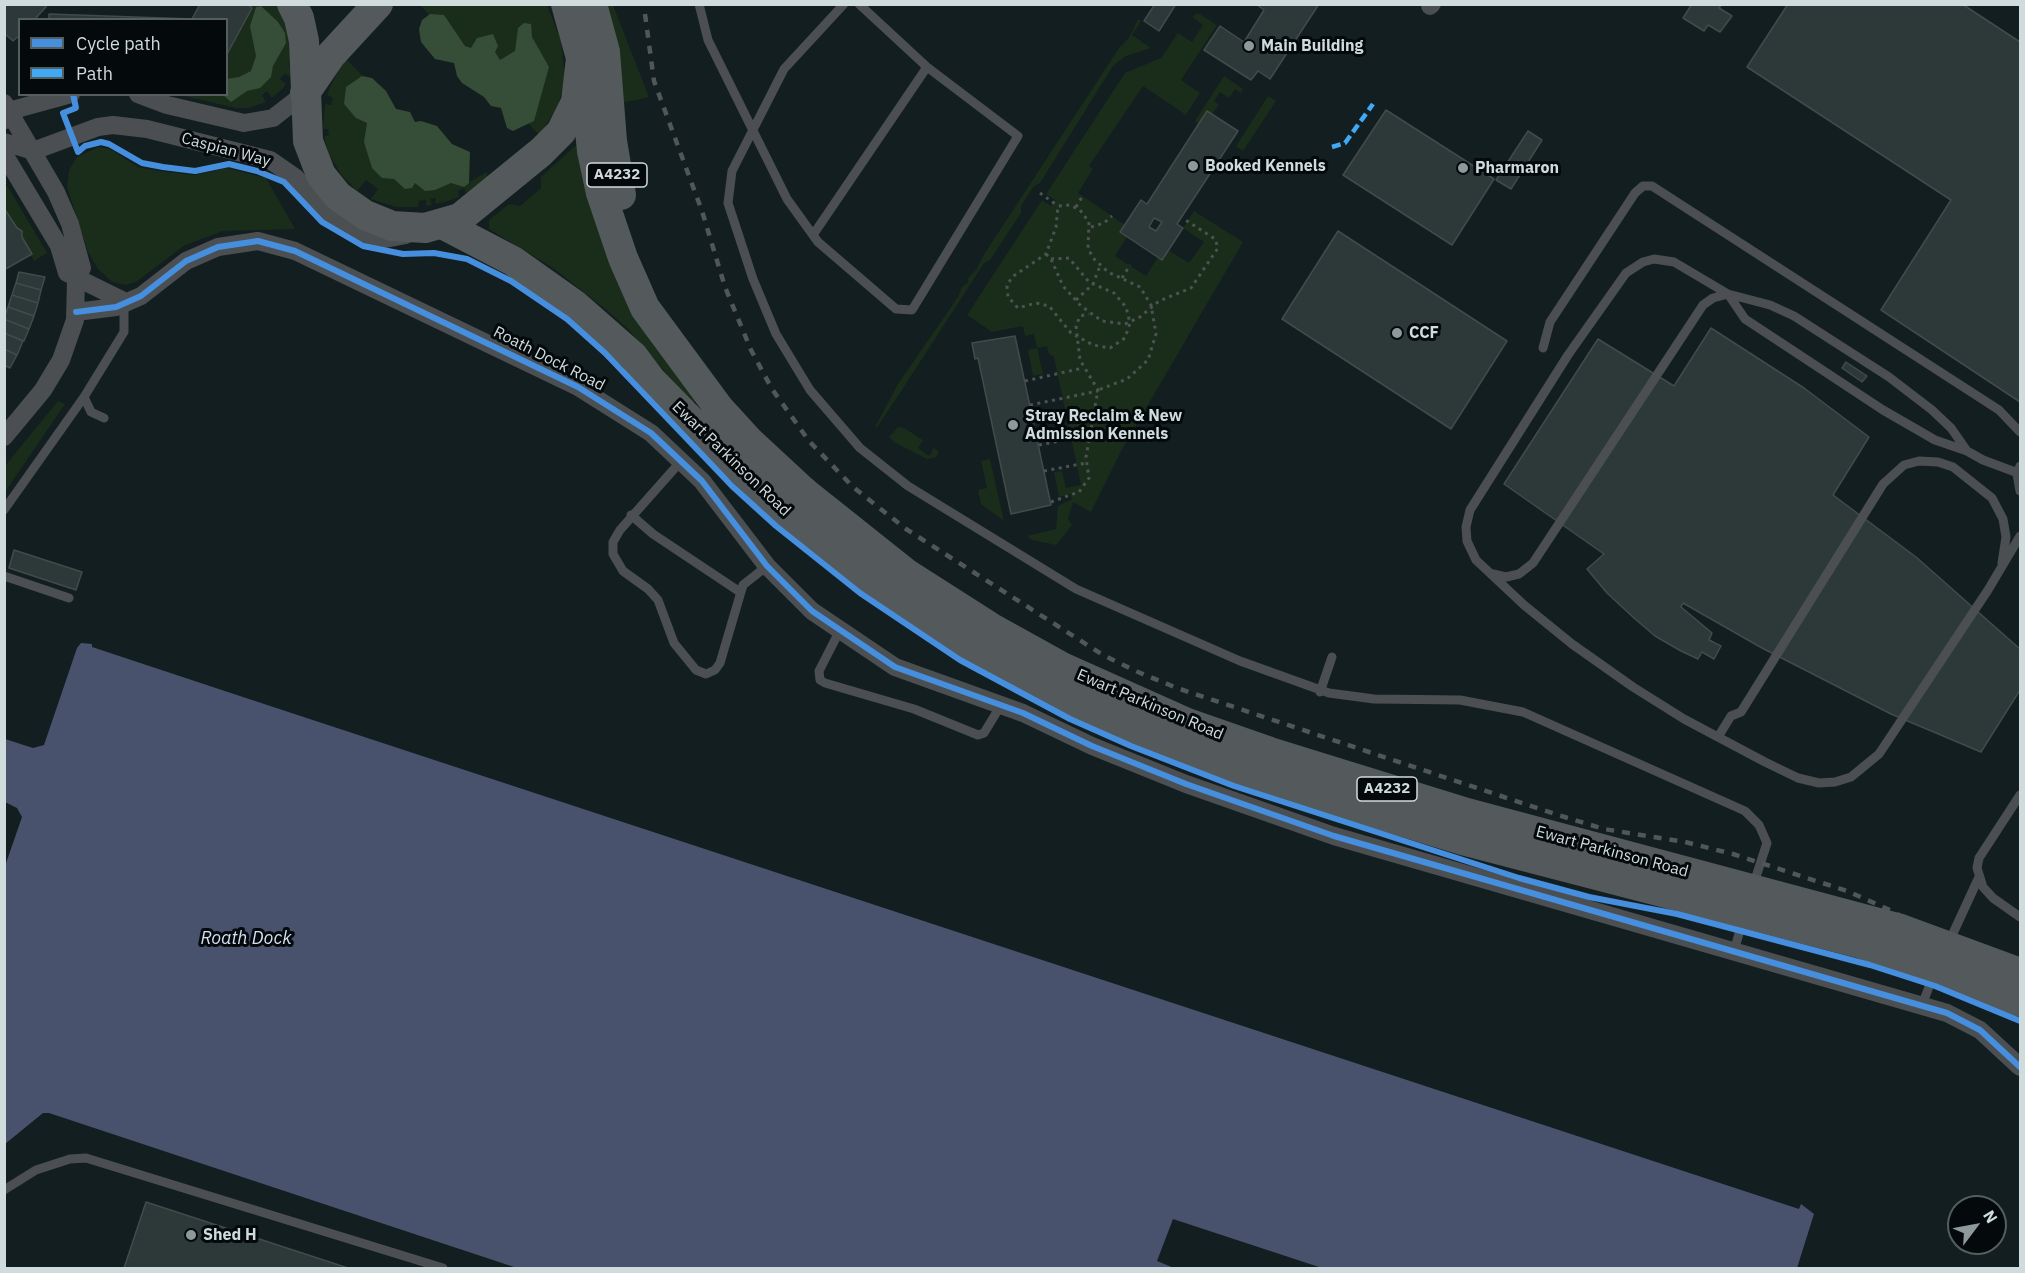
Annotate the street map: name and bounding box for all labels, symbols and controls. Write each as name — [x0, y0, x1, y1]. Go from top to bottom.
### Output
legend — [18, 18, 228, 96]
text: Cycle path — [76, 32, 161, 55]
place label: Main Building — [1261, 36, 1363, 56]
marker: Main Building — [1242, 39, 1256, 53]
text: Path — [76, 62, 113, 85]
street label: Caspian Way — [179, 129, 273, 171]
place label: Booked Kennels — [1205, 156, 1326, 176]
place label: Pharmaron — [1475, 158, 1559, 178]
marker: Booked Kennels — [1186, 159, 1200, 173]
marker: Pharmaron — [1456, 161, 1470, 175]
road number: A4232 — [587, 163, 647, 187]
street label: Roath Dock Road — [490, 323, 608, 395]
place label: CCF — [1409, 323, 1439, 343]
marker: CCF — [1390, 326, 1404, 340]
street label: Ewart Parkinson Road — [668, 397, 794, 521]
place label: Stray Reclaim & New Admission Kennels — [1025, 406, 1182, 444]
marker: Stray Reclaim & New Admission Kennels — [1006, 418, 1020, 432]
street label: Ewart Parkinson Road — [1074, 665, 1226, 745]
road number: A4232 — [1357, 777, 1417, 801]
street label: Ewart Parkinson Road — [1534, 822, 1690, 882]
water label: Roath Dock — [200, 928, 292, 950]
north arrow — [1947, 1195, 2007, 1255]
text: N — [1979, 1206, 2002, 1227]
place label: Shed H — [203, 1225, 257, 1245]
marker: Shed H — [184, 1228, 198, 1242]

